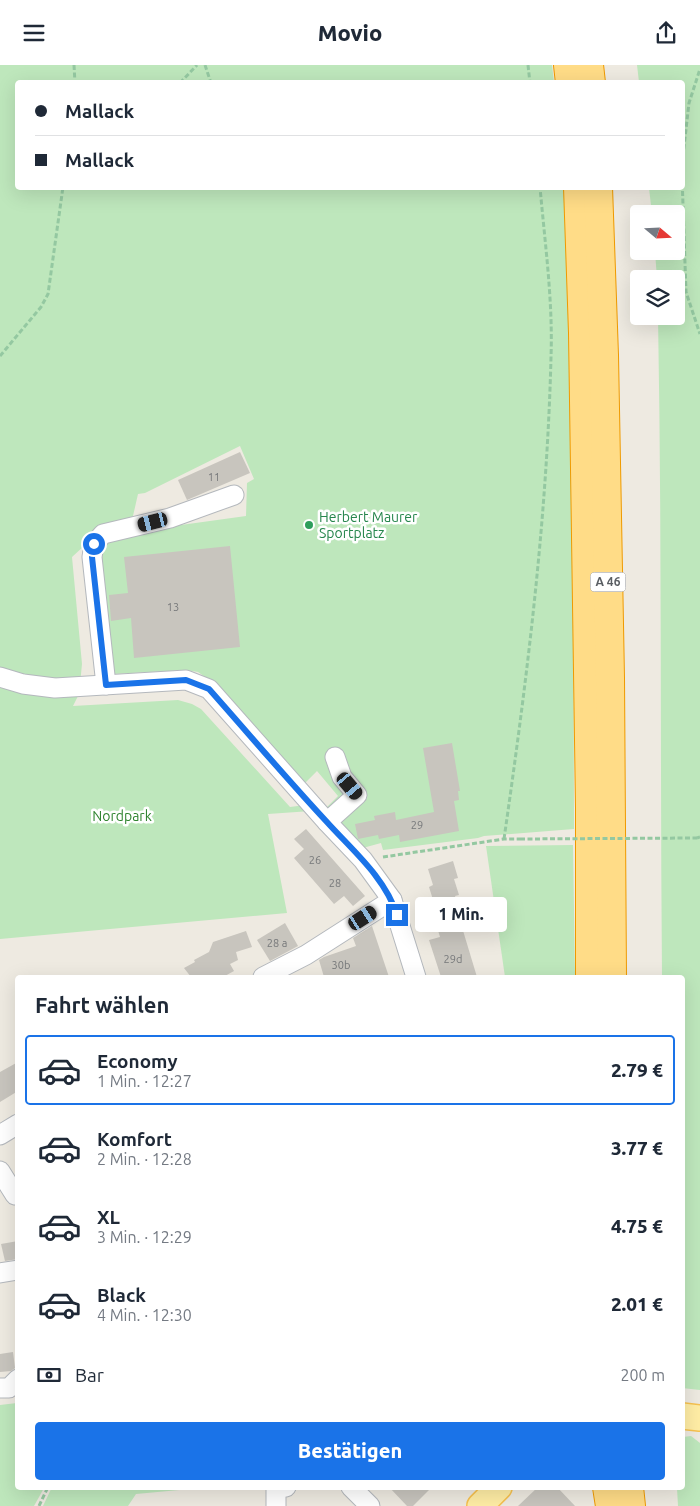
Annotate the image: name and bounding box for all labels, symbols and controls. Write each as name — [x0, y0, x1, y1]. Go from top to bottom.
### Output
icon: menu — [20, 19, 48, 47]
icon: share — [652, 19, 680, 47]
text: Movio — [318, 20, 382, 45]
text: Mallack — [65, 100, 134, 122]
text: Mallack — [65, 149, 134, 171]
north arrow — [630, 205, 685, 260]
map controls — [630, 205, 685, 325]
button: layers — [630, 270, 685, 325]
house number: 11 — [208, 471, 220, 483]
place label: Herbert Maurer Sportplatz — [319, 509, 418, 541]
car — [136, 511, 169, 533]
marker: Herbert Maurer Sportplatz — [303, 519, 315, 531]
route start — [83, 533, 105, 555]
road number: A 46 — [590, 573, 626, 591]
house number: 13 — [167, 601, 179, 613]
car — [334, 770, 365, 802]
park label: Nordpark — [92, 808, 152, 824]
house number: 29 — [411, 819, 423, 831]
house number: 26 — [309, 854, 321, 866]
house number: 28 — [329, 877, 341, 889]
callout: 1 Min. — [414, 897, 507, 933]
car — [346, 904, 379, 932]
route end — [386, 904, 408, 926]
text: 1 Min. — [438, 905, 484, 923]
house number: 28 a — [267, 937, 287, 949]
house number: 29d — [444, 953, 462, 965]
house number: 30b — [332, 959, 350, 971]
text: Fahrt wählen — [35, 992, 169, 1017]
icon: car — [37, 1048, 82, 1093]
text: Economy — [97, 1050, 178, 1072]
text: 2.79 € — [611, 1059, 663, 1081]
text: 1 Min. · 12:27 — [97, 1072, 192, 1090]
icon: car — [37, 1126, 82, 1171]
text: Komfort — [97, 1128, 172, 1150]
text: 3.77 € — [611, 1137, 663, 1159]
text: 2 Min. · 12:28 — [97, 1150, 192, 1168]
icon: car — [37, 1204, 82, 1249]
text: XL — [97, 1206, 120, 1228]
text: 4.75 € — [611, 1215, 663, 1237]
text: 3 Min. · 12:29 — [97, 1228, 192, 1246]
icon: car — [37, 1282, 82, 1327]
text: Black — [97, 1284, 146, 1306]
text: 2.01 € — [611, 1293, 663, 1315]
text: 4 Min. · 12:30 — [97, 1306, 192, 1324]
icon: cash — [35, 1361, 63, 1389]
text: Bar — [75, 1364, 104, 1386]
text: 200 m — [620, 1366, 665, 1384]
button: Bestätigen — [35, 1422, 665, 1480]

